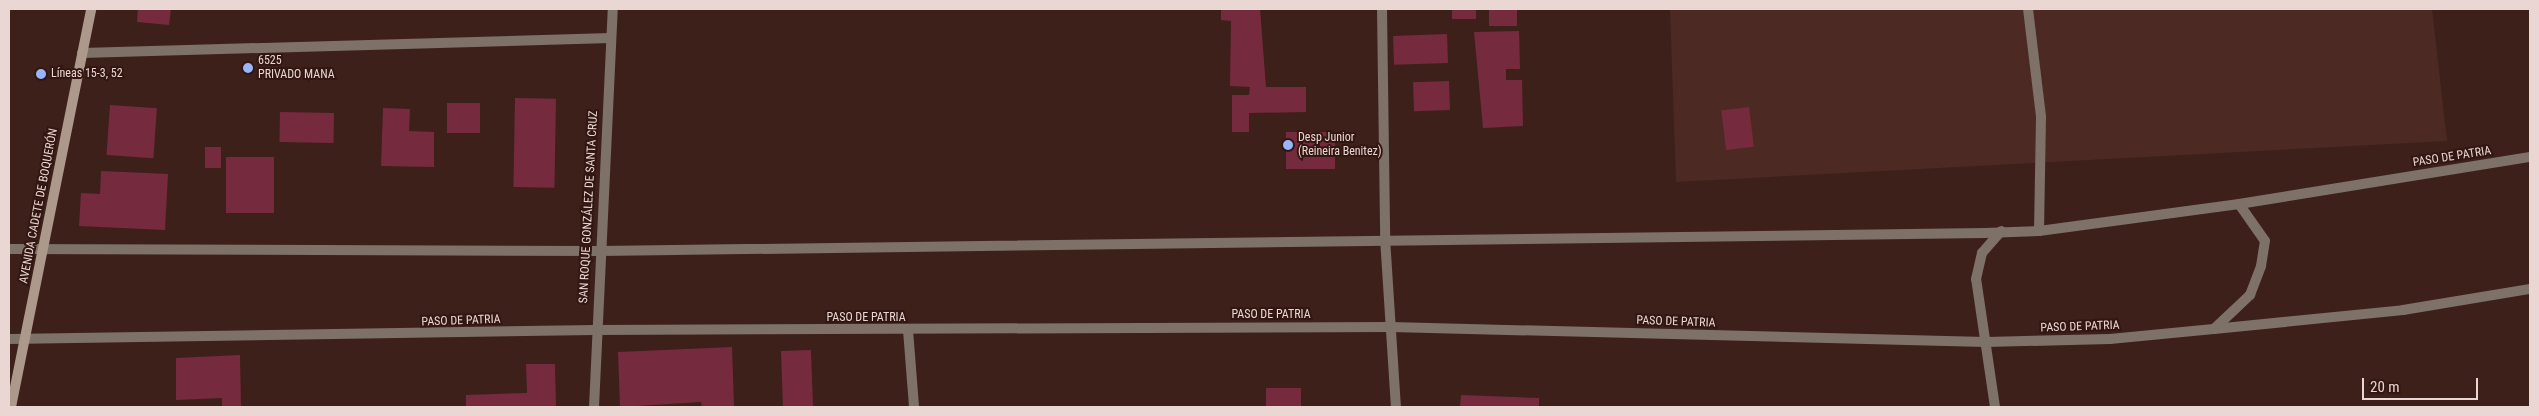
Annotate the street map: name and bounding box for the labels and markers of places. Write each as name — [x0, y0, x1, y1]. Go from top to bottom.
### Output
place label: 6525 PRIVADO MANA — [258, 54, 335, 82]
marker: 6525 PRIVADO MANA — [242, 62, 254, 74]
place label: Líneas 15-3, 52 — [51, 67, 123, 81]
marker: Líneas 15-3, 52 — [35, 68, 47, 80]
place label: Desp Junior (Reineira Benitez) — [1298, 131, 1382, 159]
marker: Desp Junior (Reineira Benitez) — [1282, 139, 1294, 151]

